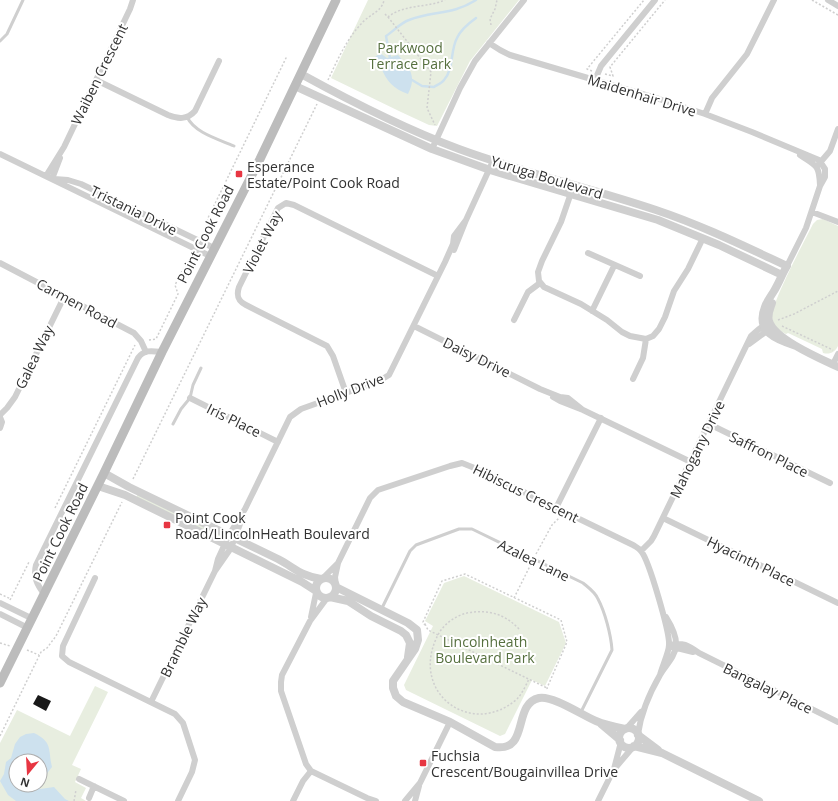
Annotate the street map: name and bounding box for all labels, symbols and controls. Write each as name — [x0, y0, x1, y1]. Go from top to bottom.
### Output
street label: Waiben Crescent — [66, 20, 132, 128]
park label: Parkwood Terrace Park — [369, 38, 452, 73]
street label: Maidenhair Drive — [585, 69, 699, 121]
street label: Yuruga Boulevard — [489, 151, 605, 203]
place label: Esperance Estate/Point Cook Road — [247, 157, 400, 192]
marker: Esperance Estate/Point Cook Road — [234, 169, 244, 179]
street label: Tristania Drive — [87, 181, 181, 239]
street label: Point Cook Road — [172, 182, 238, 286]
street label: Violet Way — [238, 206, 286, 277]
street label: Carmen Road — [33, 274, 121, 332]
street label: Galea Way — [10, 321, 58, 392]
street label: Daisy Drive — [440, 332, 514, 382]
street label: Holly Drive — [314, 368, 387, 412]
street label: Mahogany Drive — [665, 397, 729, 501]
street label: Iris Place — [204, 399, 264, 441]
street label: Saffron Place — [726, 427, 812, 481]
street label: Hibiscus Crescent — [470, 459, 582, 527]
street label: Point Cook Road — [28, 479, 92, 585]
place label: Point Cook Road/LincolnHeath Boulevard — [175, 508, 370, 543]
marker: Point Cook Road/LincolnHeath Boulevard — [162, 520, 172, 530]
street label: Hyacinth Place — [704, 532, 798, 591]
street label: Azalea Lane — [495, 534, 573, 586]
street label: Bramble Way — [155, 593, 211, 680]
park label: Lincolnheath Boulevard Park — [435, 632, 535, 667]
street label: Bangalay Place — [720, 658, 816, 718]
place label: Fuchsia Crescent/Bougainvillea Drive — [431, 746, 618, 781]
north arrow — [8, 753, 48, 793]
marker: Fuchsia Crescent/Bougainvillea Drive — [418, 758, 428, 768]
text: N — [18, 774, 31, 792]

